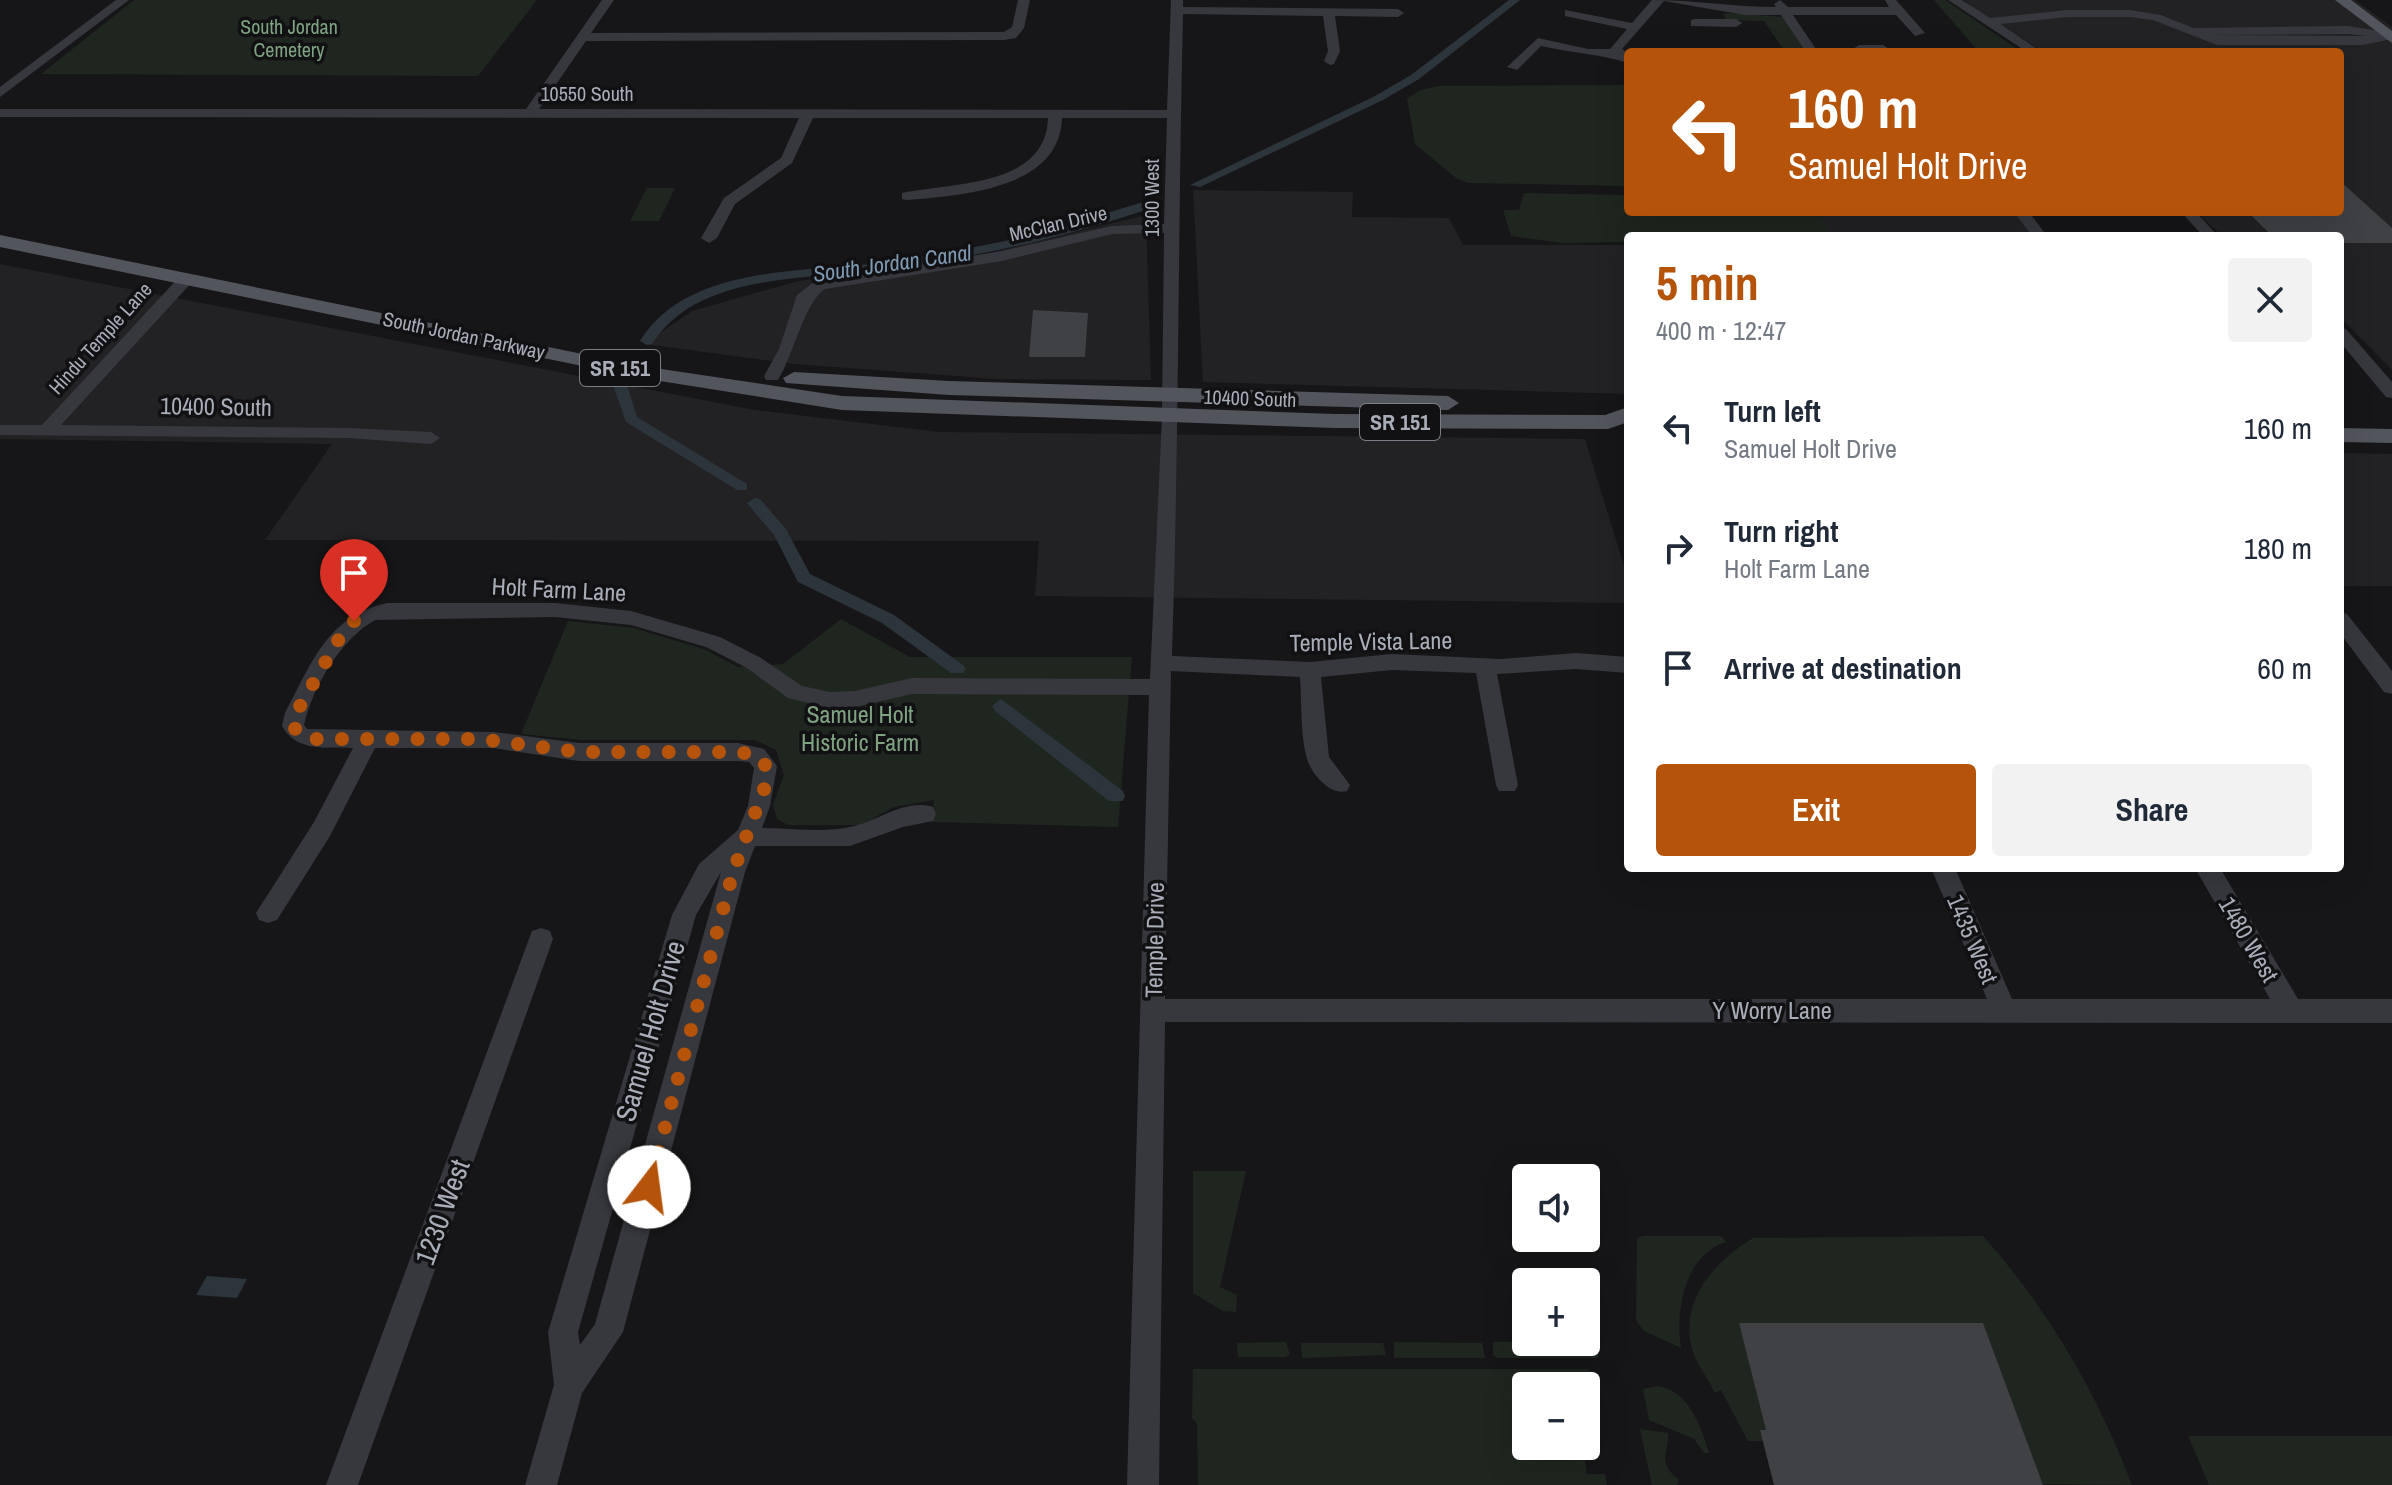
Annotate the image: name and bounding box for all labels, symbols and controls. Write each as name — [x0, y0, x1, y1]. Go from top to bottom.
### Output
park label: South Jordan Cemetery — [240, 13, 338, 63]
text: 160 m — [1788, 70, 1918, 145]
street label: 10550 South — [540, 80, 634, 107]
icon: left — [1656, 80, 1760, 184]
text: Samuel Holt Drive — [1788, 142, 2028, 190]
street label: 1300 West — [1138, 159, 1165, 237]
street label: McClan Drive — [1007, 199, 1109, 247]
water label: South Jordan Canal — [811, 237, 974, 289]
text: 5 min — [1656, 250, 1759, 315]
button: close — [2228, 258, 2312, 342]
street label: Hindu Temple Lane — [42, 276, 158, 400]
street label: South Jordan Parkway — [380, 305, 548, 366]
text: 400 m · 12:47 — [1656, 313, 1786, 348]
road number: SR 151 — [580, 350, 660, 386]
street label: 10400 South — [1203, 383, 1297, 413]
street label: 10400 South — [160, 389, 272, 423]
text: Turn left — [1724, 391, 1821, 431]
road number: SR 151 — [1360, 404, 1440, 440]
icon: left — [1656, 406, 1700, 450]
text: 160 m — [2244, 408, 2312, 448]
text: Samuel Holt Drive — [1724, 431, 1897, 466]
text: Turn right — [1724, 511, 1838, 551]
icon: right — [1656, 526, 1700, 570]
text: 180 m — [2244, 528, 2312, 568]
pin — [320, 539, 388, 621]
icon: arrive — [332, 551, 376, 595]
text: Holt Farm Lane — [1724, 551, 1870, 586]
street label: Holt Farm Lane — [491, 569, 627, 609]
street label: Temple Vista Lane — [1289, 624, 1453, 658]
icon: arrive — [1656, 646, 1700, 690]
text: Arrive at destination — [1724, 648, 1962, 688]
text: 60 m — [2257, 648, 2312, 688]
park label: Samuel Holt Historic Farm — [801, 698, 919, 758]
button: Exit — [1656, 764, 1976, 856]
button: Share — [1992, 764, 2312, 856]
street label: Temple Drive — [1137, 882, 1171, 998]
street label: 1435 West — [1940, 890, 2006, 989]
street label: 1480 West — [2212, 890, 2287, 988]
street label: Samuel Holt Drive — [606, 936, 694, 1126]
street label: Y Worry Lane — [1712, 994, 1832, 1026]
position arrow — [607, 1145, 691, 1229]
street label: 1230 West — [405, 1154, 479, 1270]
map controls — [1512, 1164, 1600, 1460]
button: sound — [1512, 1164, 1600, 1252]
button: + — [1512, 1268, 1600, 1356]
button: − — [1512, 1372, 1600, 1460]

